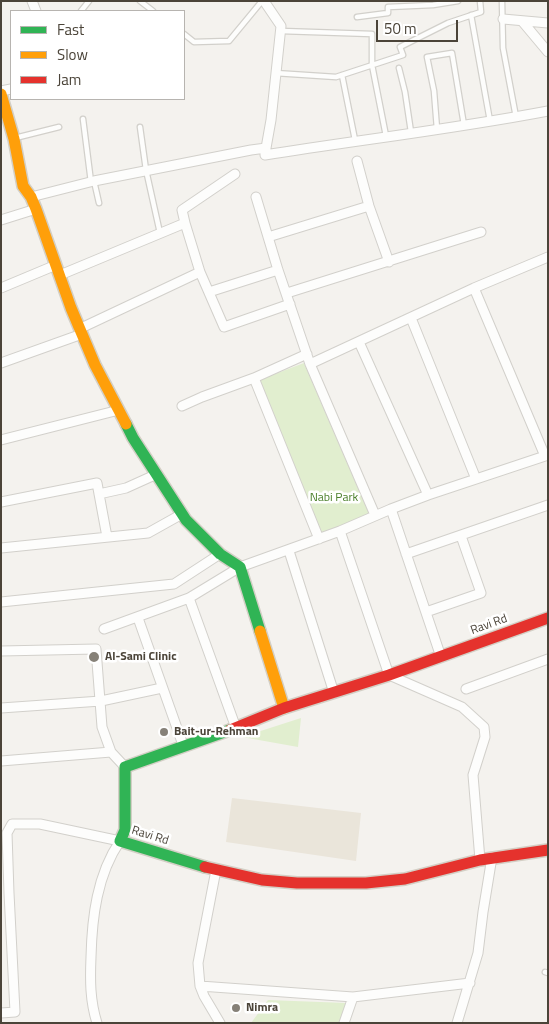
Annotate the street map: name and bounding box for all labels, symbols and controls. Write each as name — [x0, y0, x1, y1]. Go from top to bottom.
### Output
legend — [10, 10, 185, 100]
scale bar — [379, 10, 462, 42]
text: 50 m — [384, 17, 417, 40]
text: Fast — [57, 18, 84, 41]
text: Slow — [57, 43, 88, 66]
text: Jam — [57, 68, 81, 91]
park label: Nabi Park — [310, 491, 358, 505]
street label: Ravi Rd — [469, 612, 509, 638]
marker: Al-Sami Clinic — [87, 650, 101, 664]
place label: Al-Sami Clinic — [105, 650, 177, 664]
place label: Bait-ur-Rehman — [174, 725, 258, 739]
marker: Bait-ur-Rehman — [158, 726, 170, 738]
street label: Ravi Rd — [130, 824, 170, 848]
place label: Nimra — [246, 1001, 278, 1015]
marker: Nimra — [230, 1002, 242, 1014]

